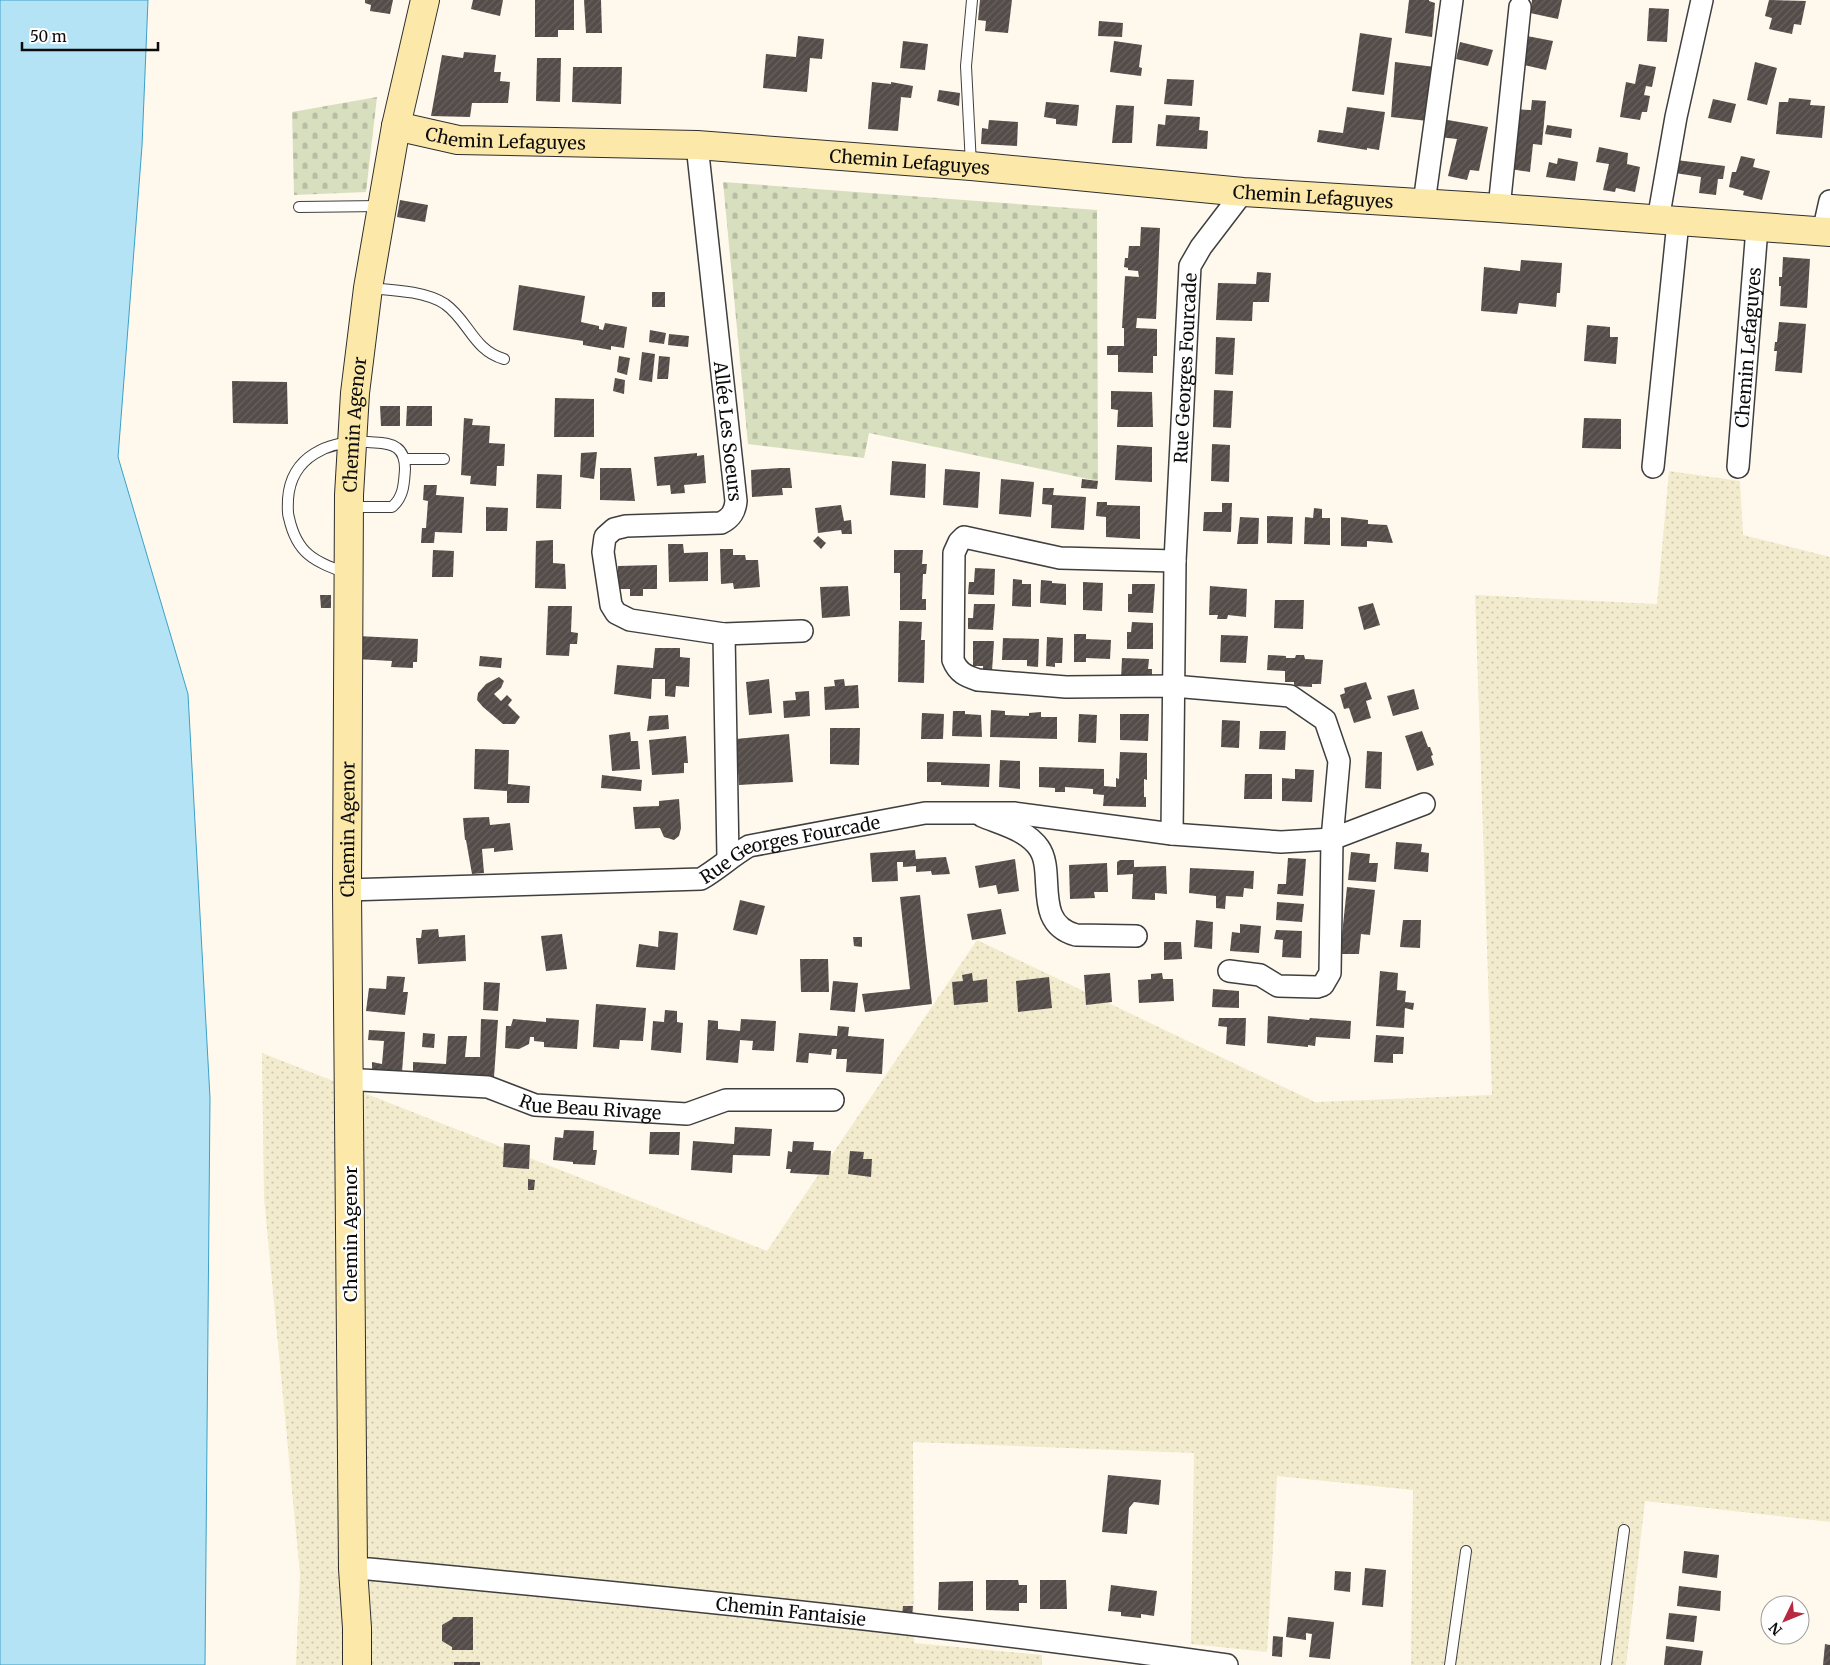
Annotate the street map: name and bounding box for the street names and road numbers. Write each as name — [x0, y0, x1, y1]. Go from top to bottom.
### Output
street label: Chemin Lefaguyes — [423, 122, 586, 154]
street label: Chemin Lefaguyes — [829, 144, 991, 179]
street label: Chemin Lefaguyes — [1232, 180, 1394, 213]
street label: Chemin Lefaguyes — [1730, 266, 1765, 429]
street label: Rue Georges Fourcade — [1168, 272, 1201, 464]
street label: Chemin Agenor — [338, 355, 371, 493]
street label: Allée Les Soeurs — [709, 359, 747, 503]
street label: Chemin Agenor — [335, 761, 359, 897]
street label: Rue Georges Fourcade — [695, 810, 882, 889]
street label: Rue Beau Rivage — [516, 1089, 662, 1124]
street label: Chemin Agenor — [339, 1166, 362, 1302]
street label: Chemin Fantaisie — [715, 1592, 867, 1631]

